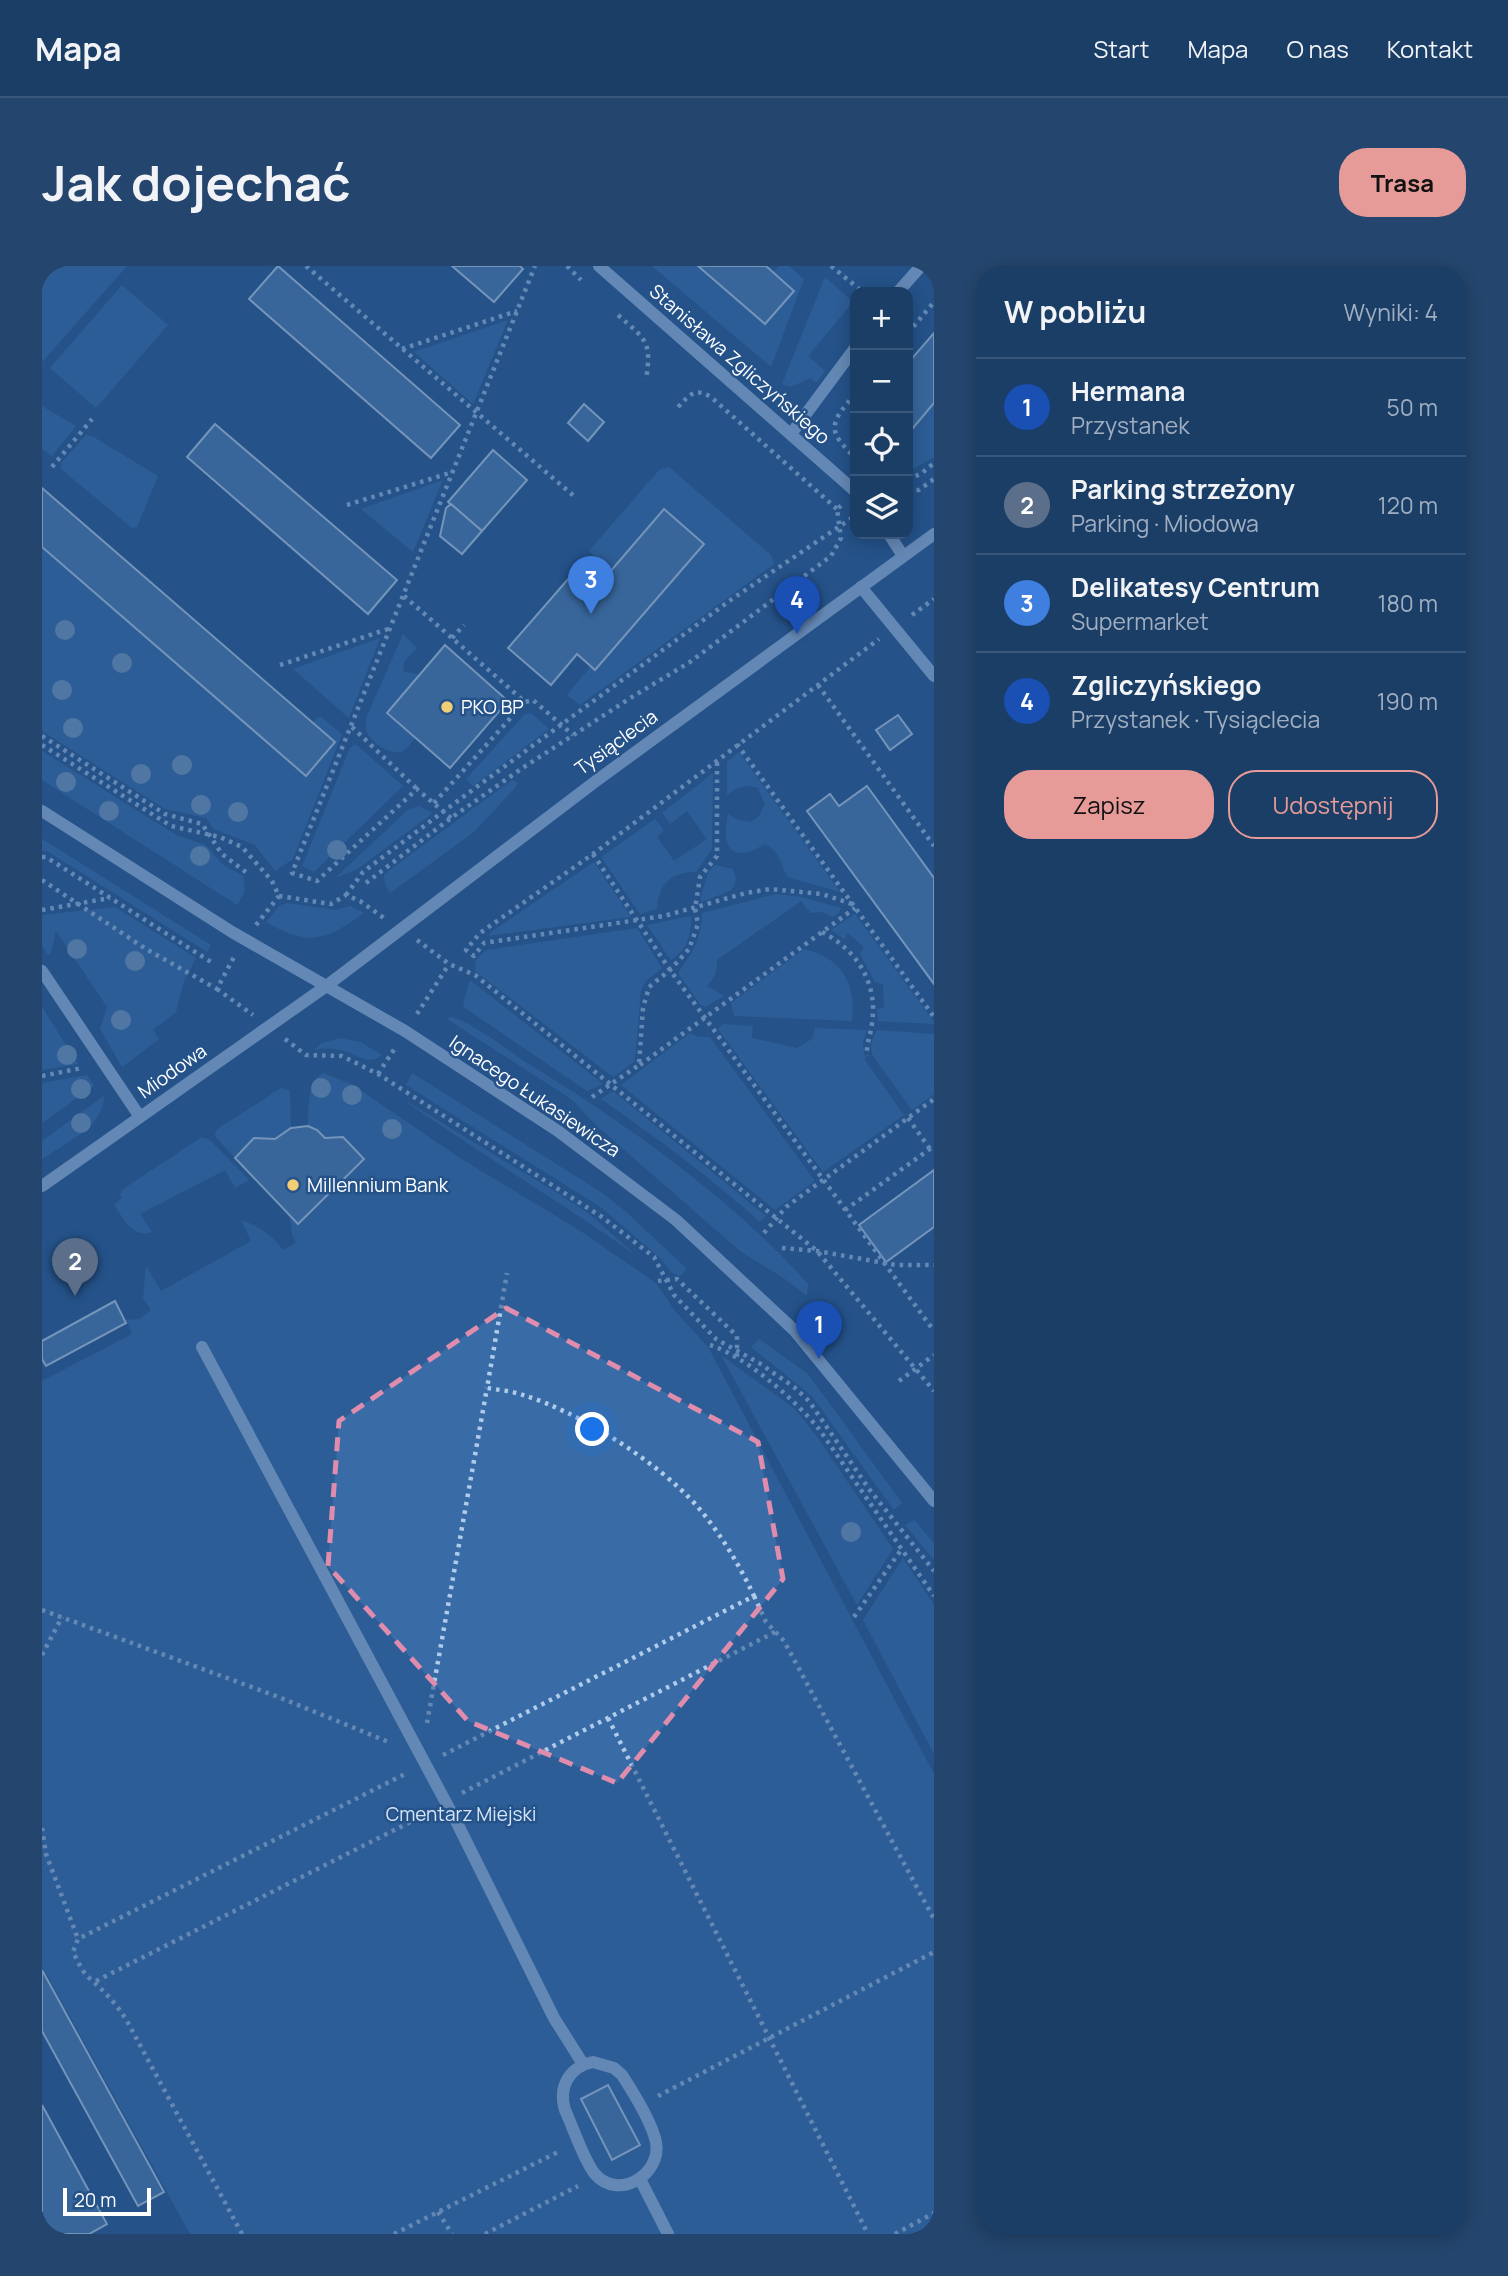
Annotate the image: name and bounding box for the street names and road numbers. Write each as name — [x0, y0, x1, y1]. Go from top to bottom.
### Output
street label: Stanisława Zgliczyńskiego — [644, 278, 836, 450]
street label: Tysiąclecia — [570, 703, 662, 781]
street label: Ignacego Łukasiewicza — [444, 1029, 626, 1163]
street label: Miodowa — [132, 1038, 212, 1104]

